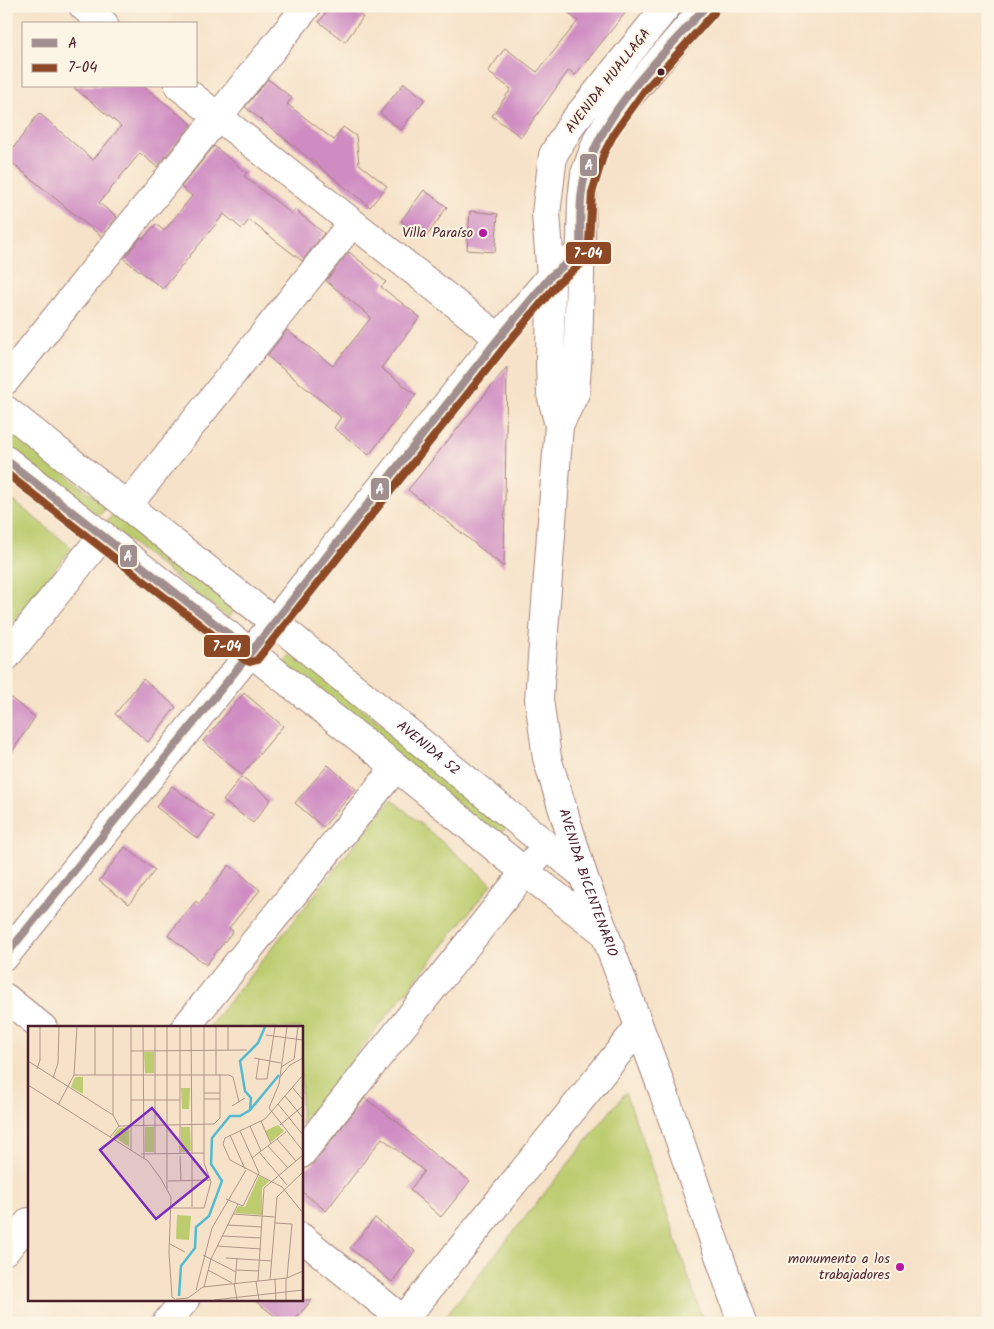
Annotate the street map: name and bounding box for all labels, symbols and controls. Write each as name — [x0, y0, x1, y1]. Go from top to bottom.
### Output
legend — [22, 22, 198, 88]
street label: AVENIDA HUALLAGA — [560, 24, 656, 138]
text: A — [68, 32, 77, 56]
text: 7-04 — [68, 56, 98, 80]
unlabelled marker — [656, 67, 666, 77]
line badge: A — [579, 153, 598, 177]
text: A — [585, 155, 594, 177]
place label: Villa Paraíso — [402, 222, 473, 244]
marker: Villa Paraíso — [477, 227, 489, 239]
line badge: 7-04 — [565, 241, 612, 265]
text: 7-04 — [574, 243, 603, 265]
line badge: A — [370, 477, 390, 501]
text: A — [376, 479, 385, 501]
line badge: A — [119, 544, 138, 568]
text: A — [124, 546, 133, 568]
line badge: 7-04 — [203, 634, 251, 658]
text: 7-04 — [213, 636, 242, 658]
street label: AVENIDA 52 — [391, 715, 465, 781]
street label: AVENIDA BICENTENARIO — [552, 806, 623, 960]
inset map — [28, 1026, 302, 1302]
place label: monumento a los trabajadores — [788, 1248, 890, 1286]
marker: monumento a los trabajadores — [894, 1261, 906, 1273]

